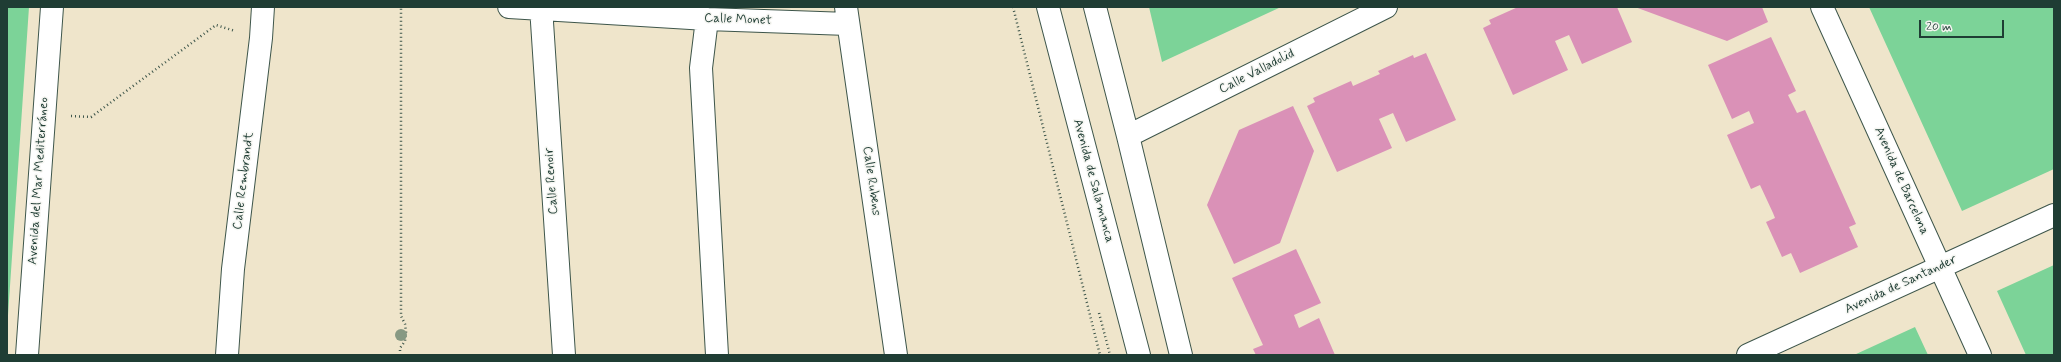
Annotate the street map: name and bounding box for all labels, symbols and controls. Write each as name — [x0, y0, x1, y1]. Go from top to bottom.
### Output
street label: Calle Monet — [704, 11, 772, 29]
scale bar — [1921, 12, 2006, 38]
text: 20 m — [1926, 19, 1952, 35]
street label: Calle Valladolid — [1217, 46, 1297, 98]
street label: Avenida del Mar Mediterráneo — [25, 97, 53, 265]
street label: Avenida de Salamanca — [1069, 117, 1117, 245]
street label: Avenida de Barcelona — [1870, 125, 1932, 237]
street label: Calle Rembrandt — [230, 131, 258, 231]
street label: Calle Rubens — [858, 145, 884, 217]
street label: Calle Renoir — [542, 147, 562, 215]
street label: Avenida de Santander — [1843, 252, 1959, 318]

